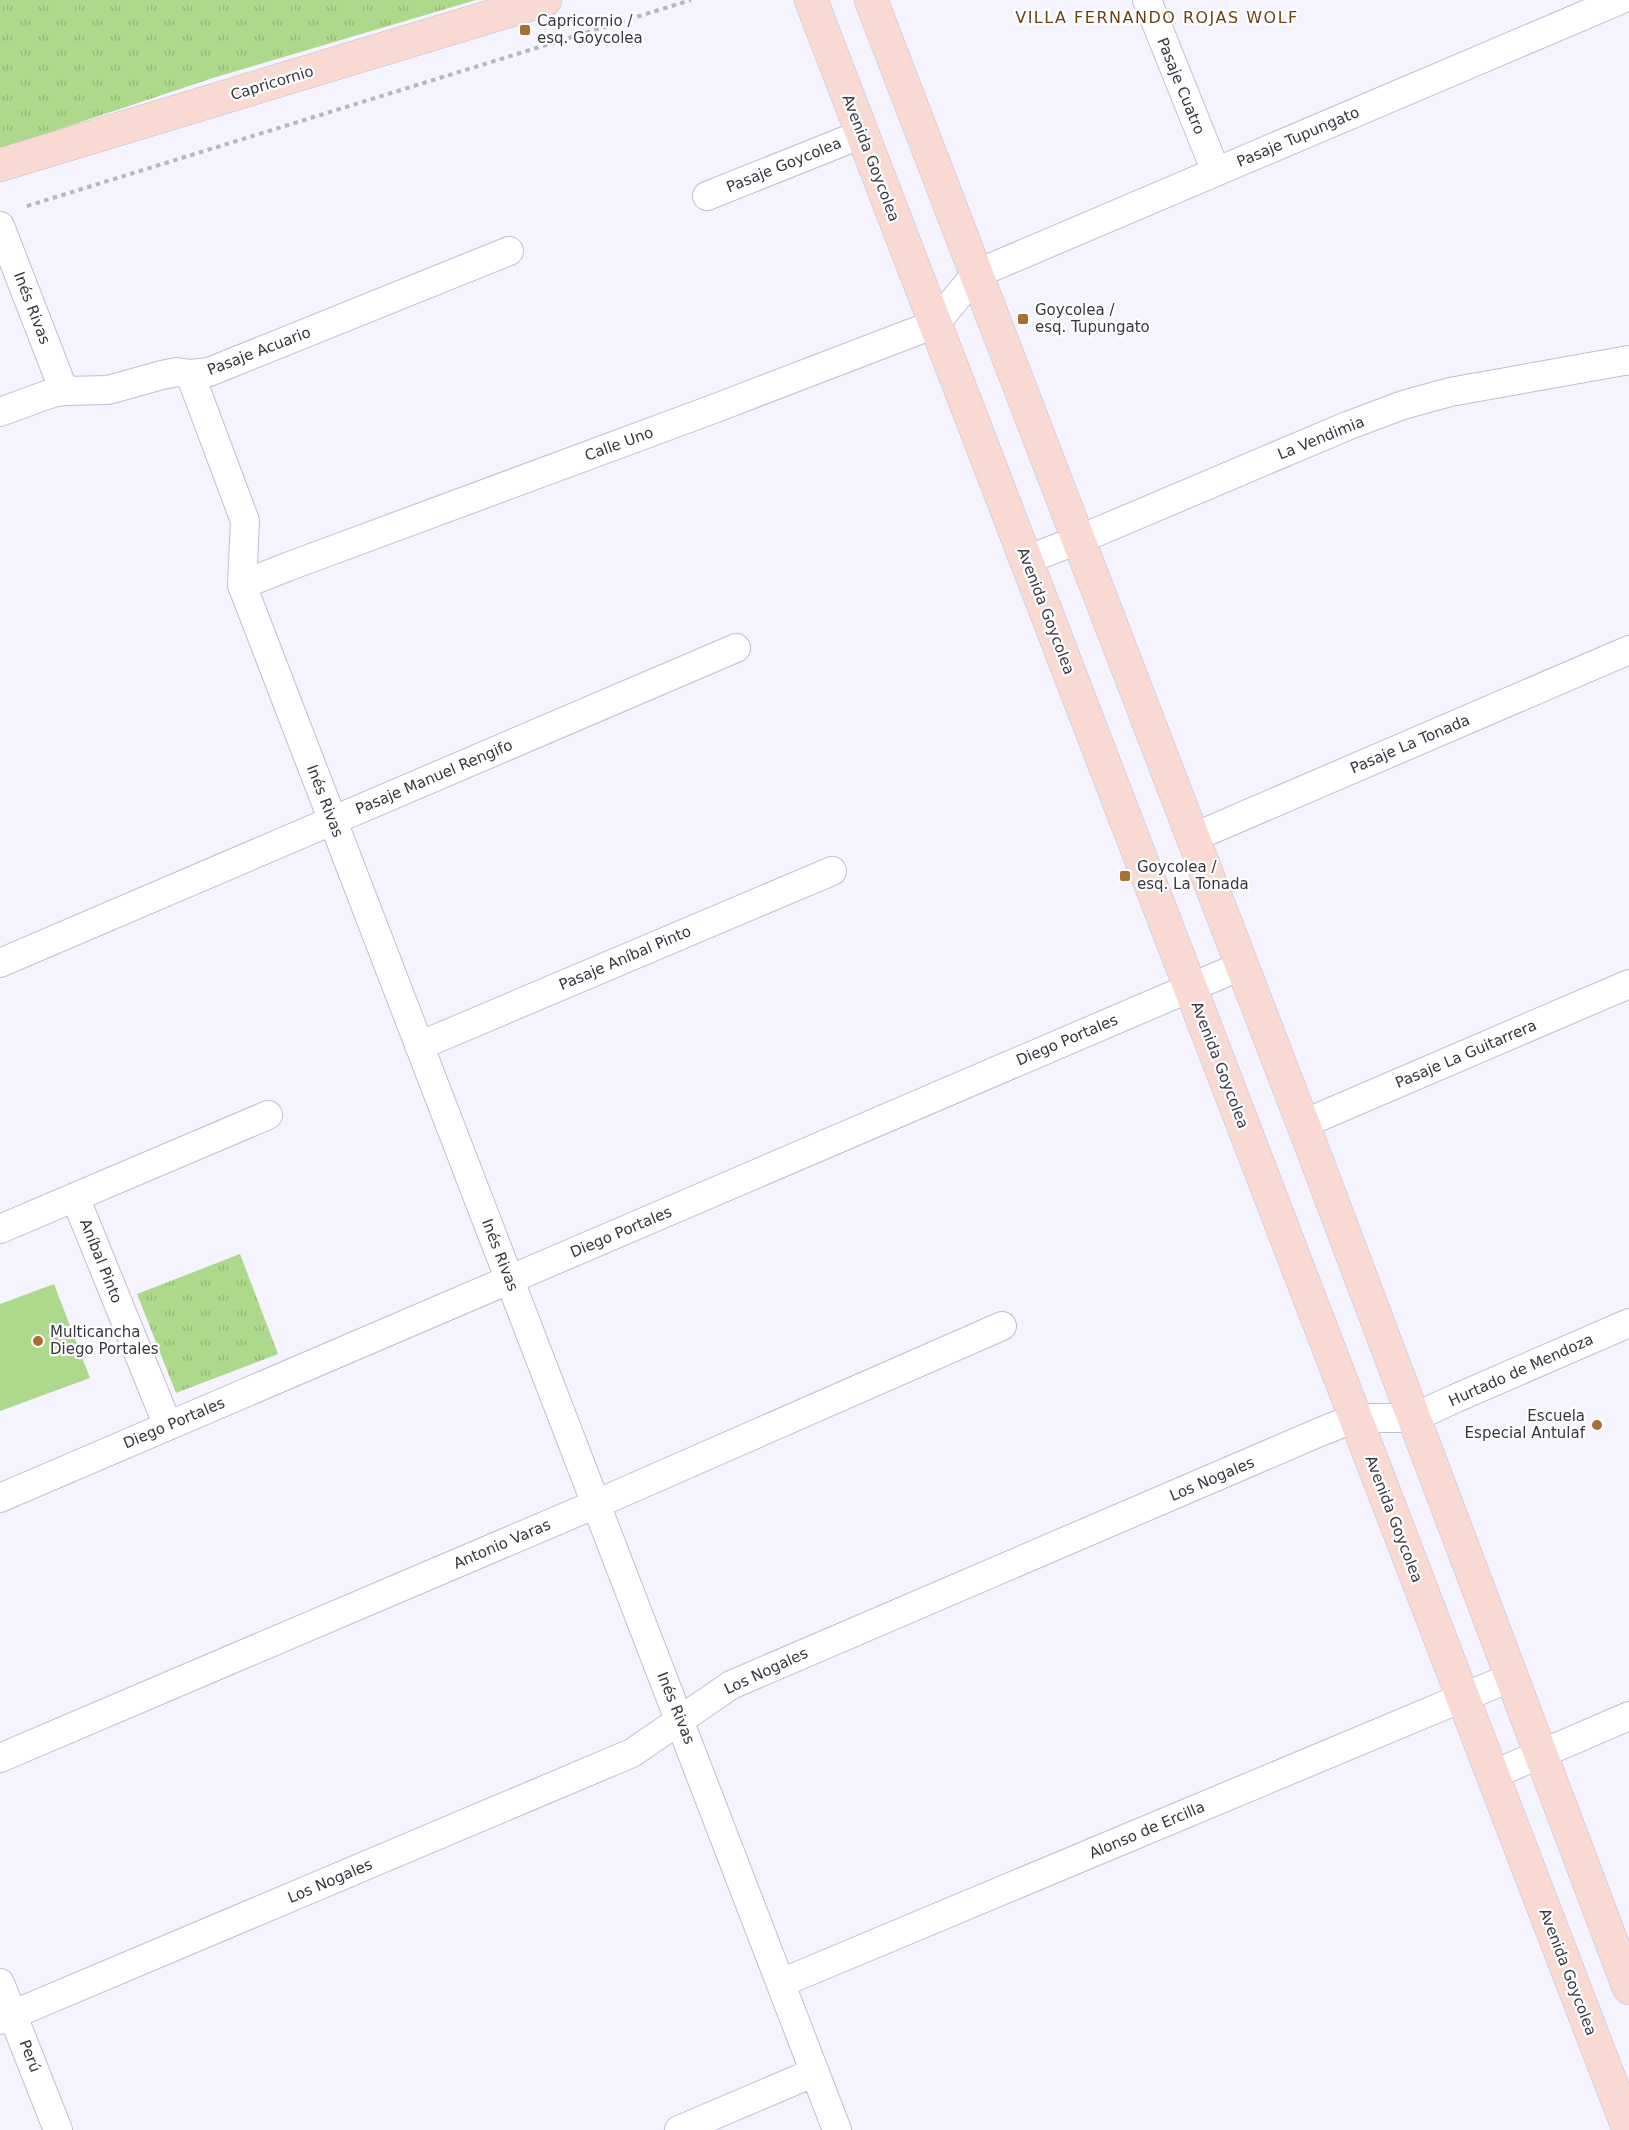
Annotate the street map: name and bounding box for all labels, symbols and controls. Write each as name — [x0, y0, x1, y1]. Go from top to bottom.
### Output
district label: VILLA FERNANDO ROJAS WOLF — [1015, 8, 1299, 27]
place label: Capricornio / esq. Goycolea — [537, 12, 643, 47]
marker: Capricornio / esq. Goycolea — [518, 23, 532, 37]
street label: Pasaje Cuatro — [1153, 35, 1209, 137]
street label: Capricornio — [228, 62, 316, 104]
street label: Avenida Goycolea — [839, 92, 903, 224]
street label: Pasaje Tupungato — [1234, 103, 1362, 171]
street label: Pasaje Goycolea — [724, 134, 844, 196]
street label: Inés Rivas — [10, 269, 54, 347]
place label: Goycolea / esq. Tupungato — [1035, 301, 1150, 336]
marker: Goycolea / esq. Tupungato — [1016, 312, 1030, 326]
street label: Pasaje Acuario — [205, 323, 313, 379]
street label: La Vendimia — [1275, 412, 1367, 464]
street label: Calle Uno — [582, 423, 656, 465]
street label: Avenida Goycolea — [1014, 545, 1078, 677]
street label: Pasaje La Tonada — [1347, 711, 1473, 777]
street label: Pasaje Manuel Rengifo — [353, 736, 515, 818]
street label: Inés Rivas — [303, 762, 347, 840]
place label: Goycolea / esq. La Tonada — [1137, 858, 1249, 893]
marker: Goycolea / esq. La Tonada — [1118, 869, 1132, 883]
street label: Pasaje Aníbal Pinto — [556, 922, 694, 994]
street label: Avenida Goycolea — [1188, 999, 1252, 1131]
street label: Diego Portales — [1014, 1010, 1121, 1069]
street label: Pasaje La Guitarrera — [1393, 1016, 1539, 1092]
street label: Diego Portales — [568, 1202, 675, 1261]
street label: Aníbal Pinto — [76, 1216, 126, 1306]
street label: Inés Rivas — [478, 1216, 522, 1294]
place label: Multicancha Diego Portales — [50, 1323, 159, 1358]
street label: Hurtado de Mendoza — [1446, 1330, 1596, 1410]
marker: Multicancha Diego Portales — [31, 1334, 45, 1348]
street label: Diego Portales — [121, 1393, 228, 1452]
place label: Escuela Especial Antulaf — [1465, 1407, 1586, 1442]
marker: Escuela Especial Antulaf — [1590, 1418, 1604, 1432]
street label: Los Nogales — [1167, 1453, 1257, 1505]
street label: Avenida Goycolea — [1362, 1453, 1426, 1585]
street label: Antonio Varas — [451, 1515, 554, 1573]
street label: Los Nogales — [721, 1644, 811, 1698]
street label: Inés Rivas — [653, 1669, 699, 1747]
street label: Alonso de Ercilla — [1087, 1798, 1207, 1862]
street label: Los Nogales — [285, 1855, 375, 1907]
street label: Avenida Goycolea — [1536, 1906, 1600, 2038]
street label: Perú — [16, 2037, 44, 2075]

